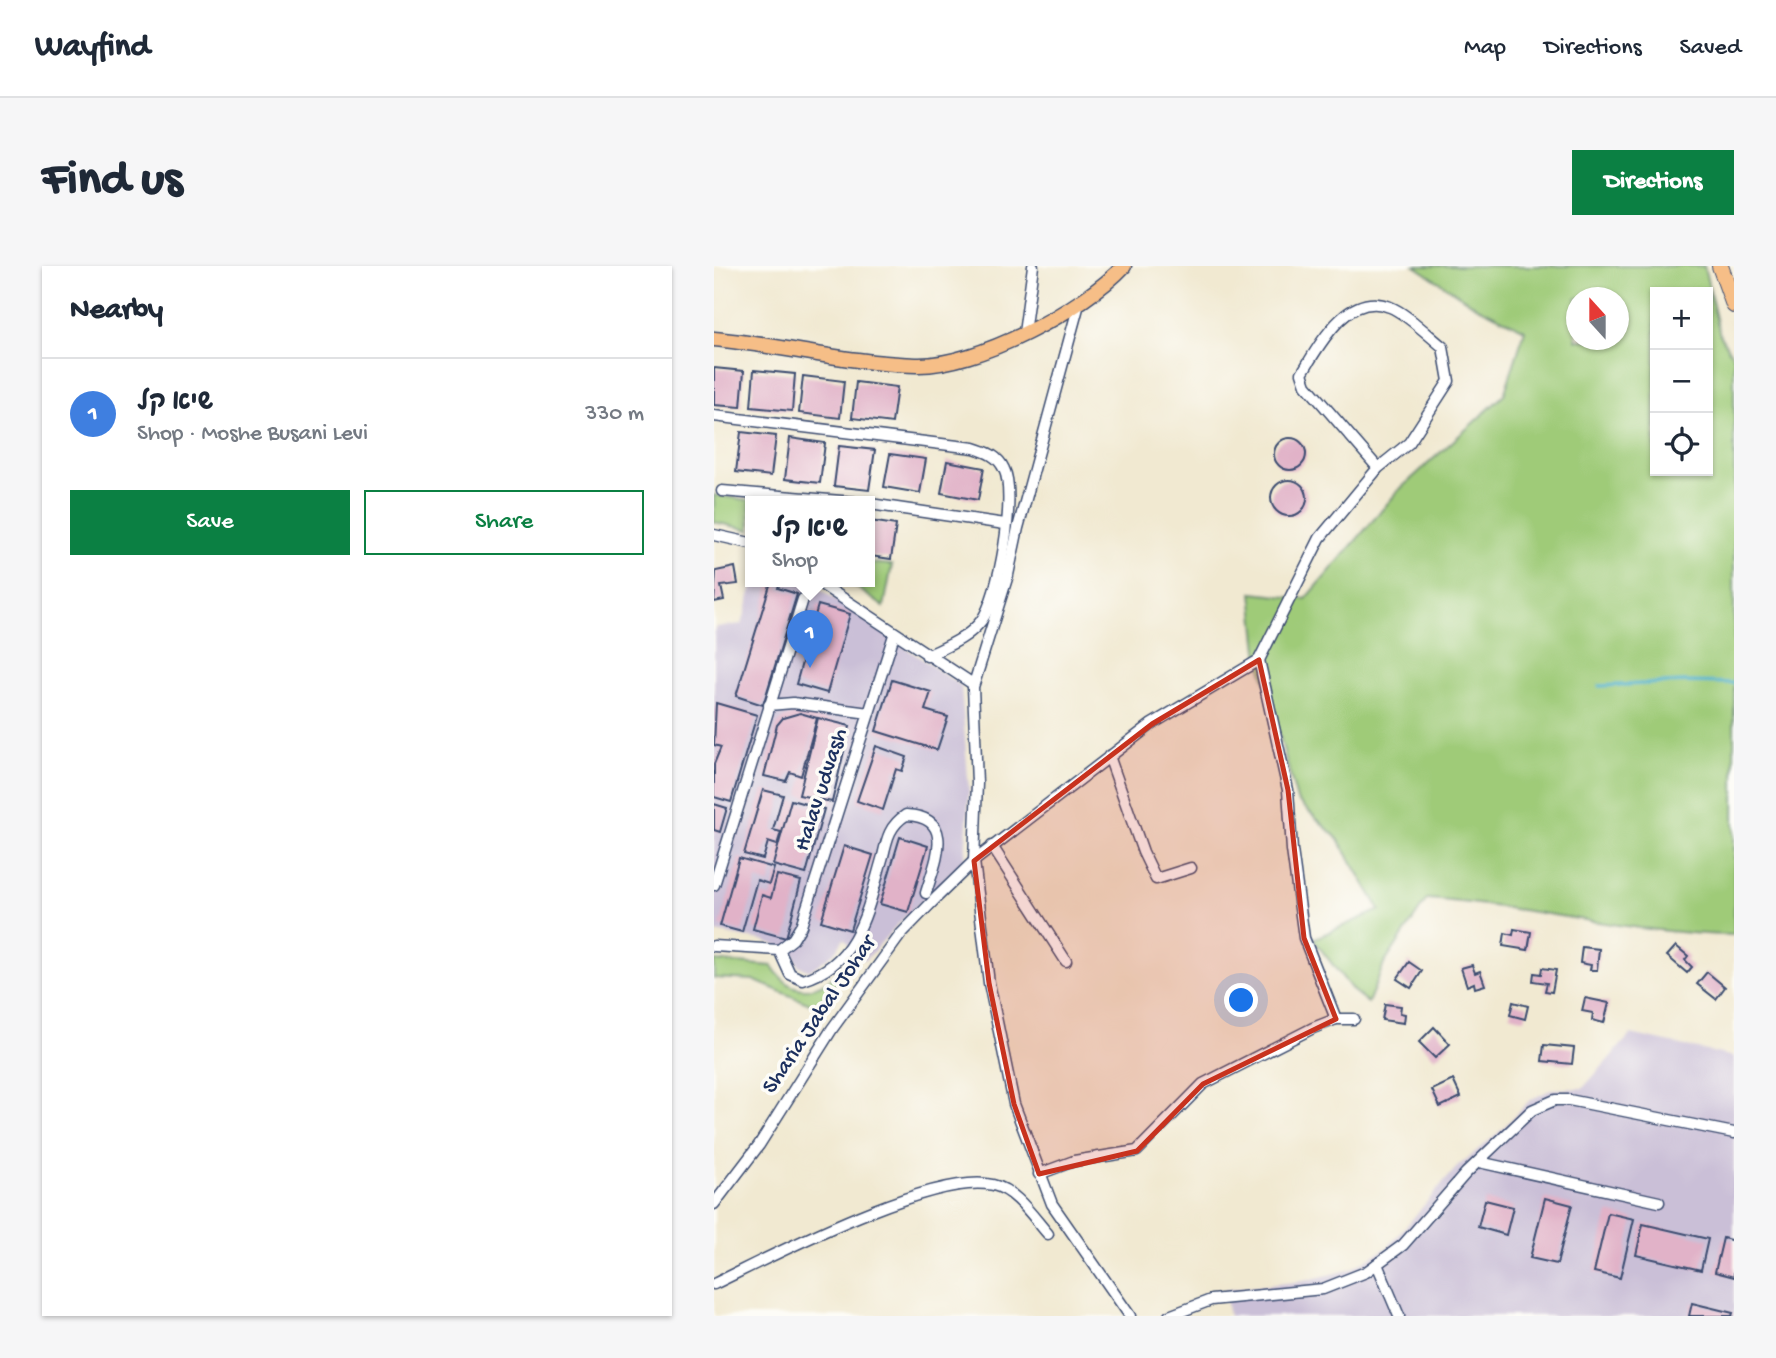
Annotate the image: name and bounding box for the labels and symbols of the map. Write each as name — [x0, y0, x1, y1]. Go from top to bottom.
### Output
north arrow — [1566, 287, 1629, 350]
pin: 1 — [787, 610, 833, 668]
street label: Halav udvash — [789, 725, 855, 855]
street label: Sharia Jabal Johar — [757, 929, 884, 1099]
your location — [1224, 983, 1258, 1017]

